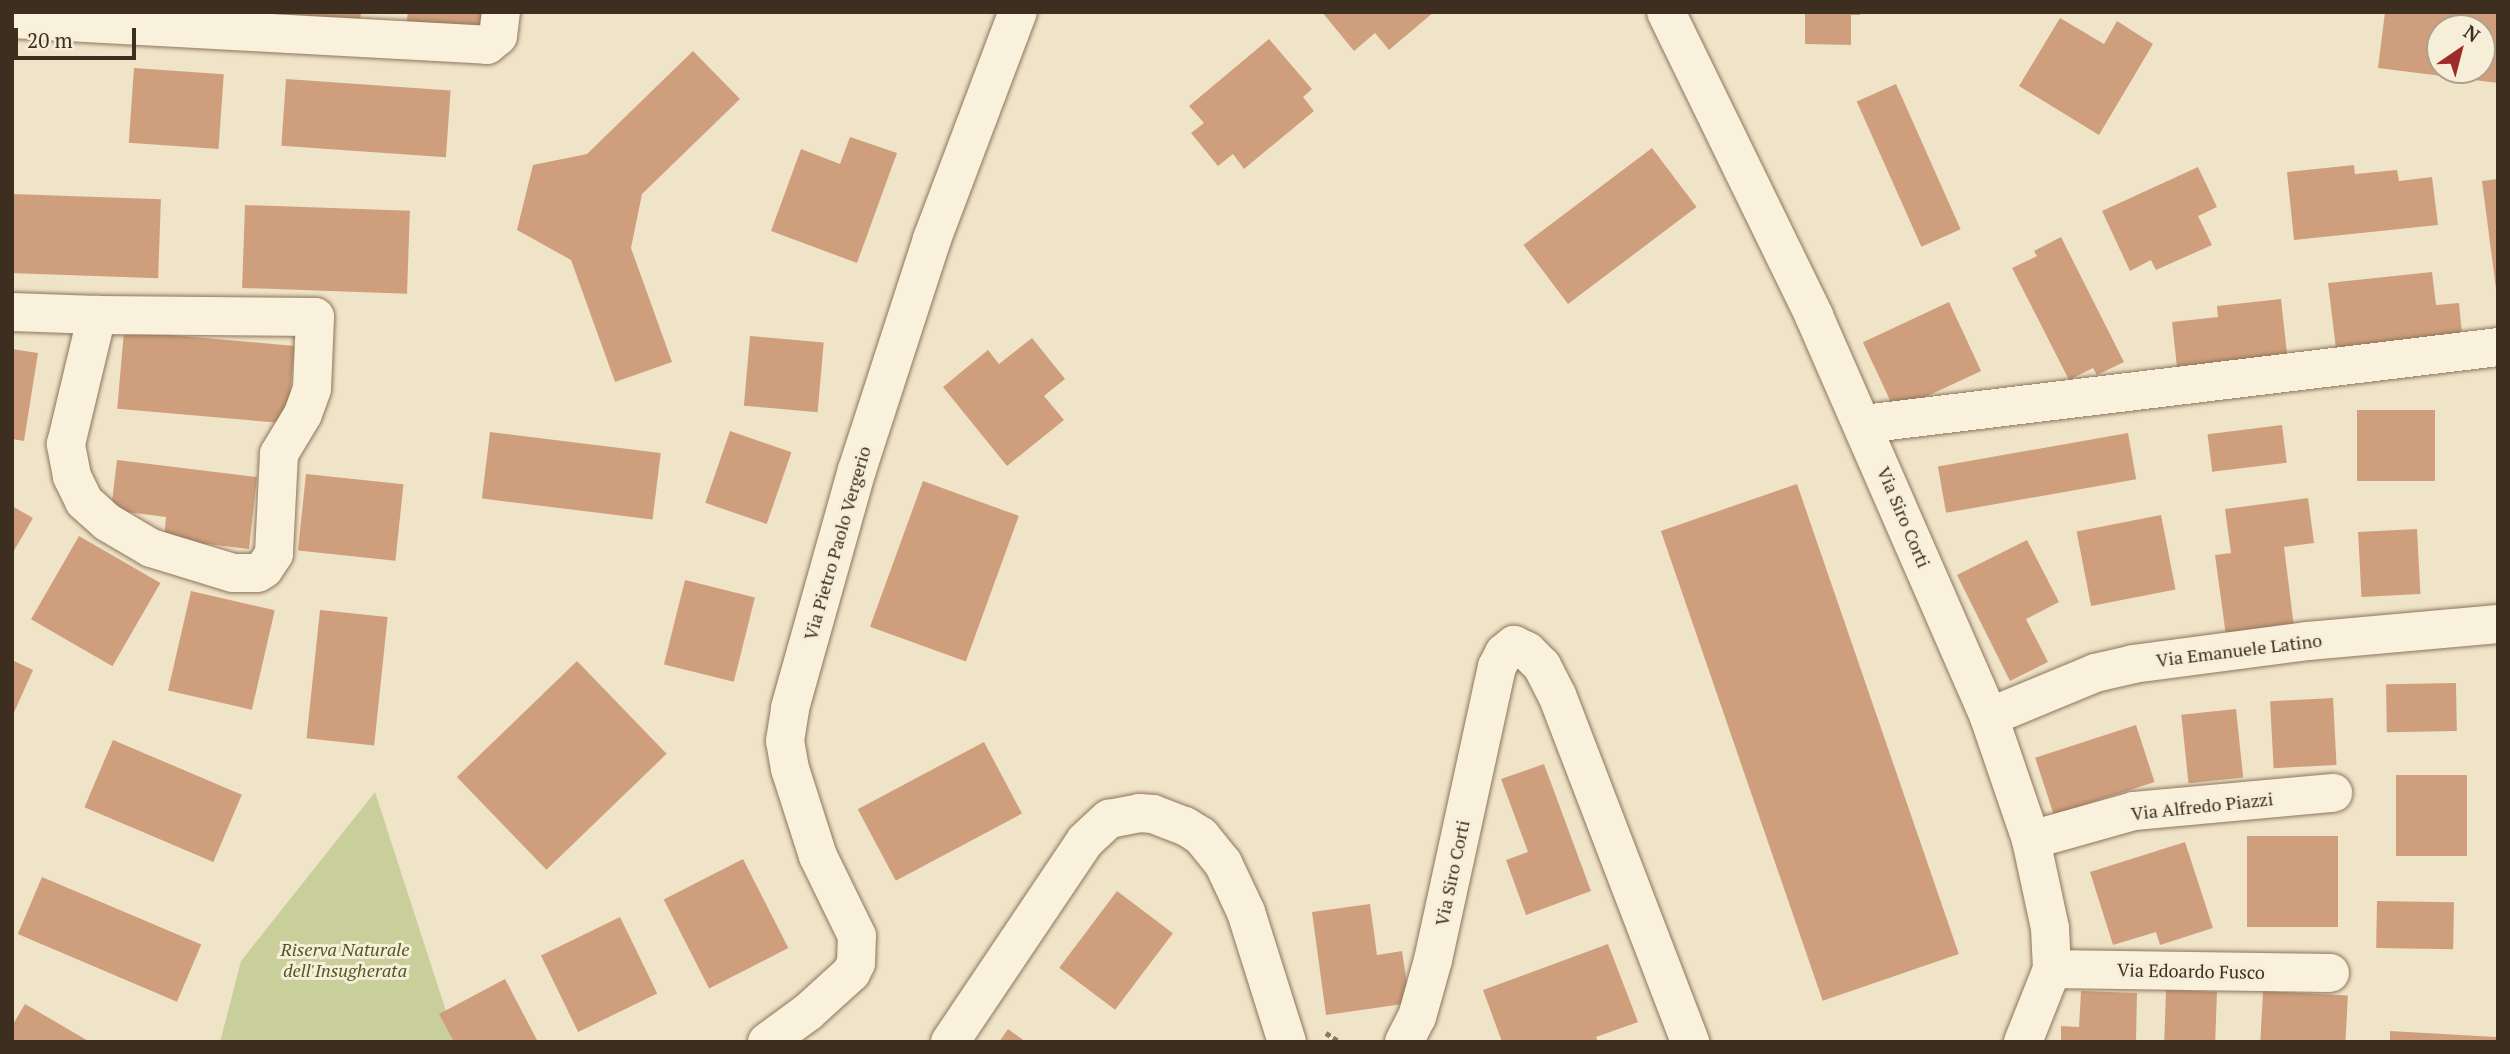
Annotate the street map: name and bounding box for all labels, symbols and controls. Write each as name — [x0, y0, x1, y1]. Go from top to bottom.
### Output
scale bar — [18, 14, 140, 58]
north arrow — [2426, 14, 2496, 84]
text: N — [2459, 19, 2485, 47]
text: 20 m — [27, 26, 73, 54]
street label: Via Pietro Paolo Vergerio — [799, 443, 875, 643]
street label: Via Siro Corti — [1873, 463, 1935, 571]
street label: Via Emanuele Latino — [2155, 629, 2323, 671]
street label: Via Alfredo Piazzi — [2130, 788, 2274, 824]
street label: Via Siro Corti — [1430, 818, 1474, 928]
park label: Riserva Naturale dell'Insugherata — [281, 939, 409, 982]
street label: Via Edoardo Fusco — [2117, 959, 2265, 983]

